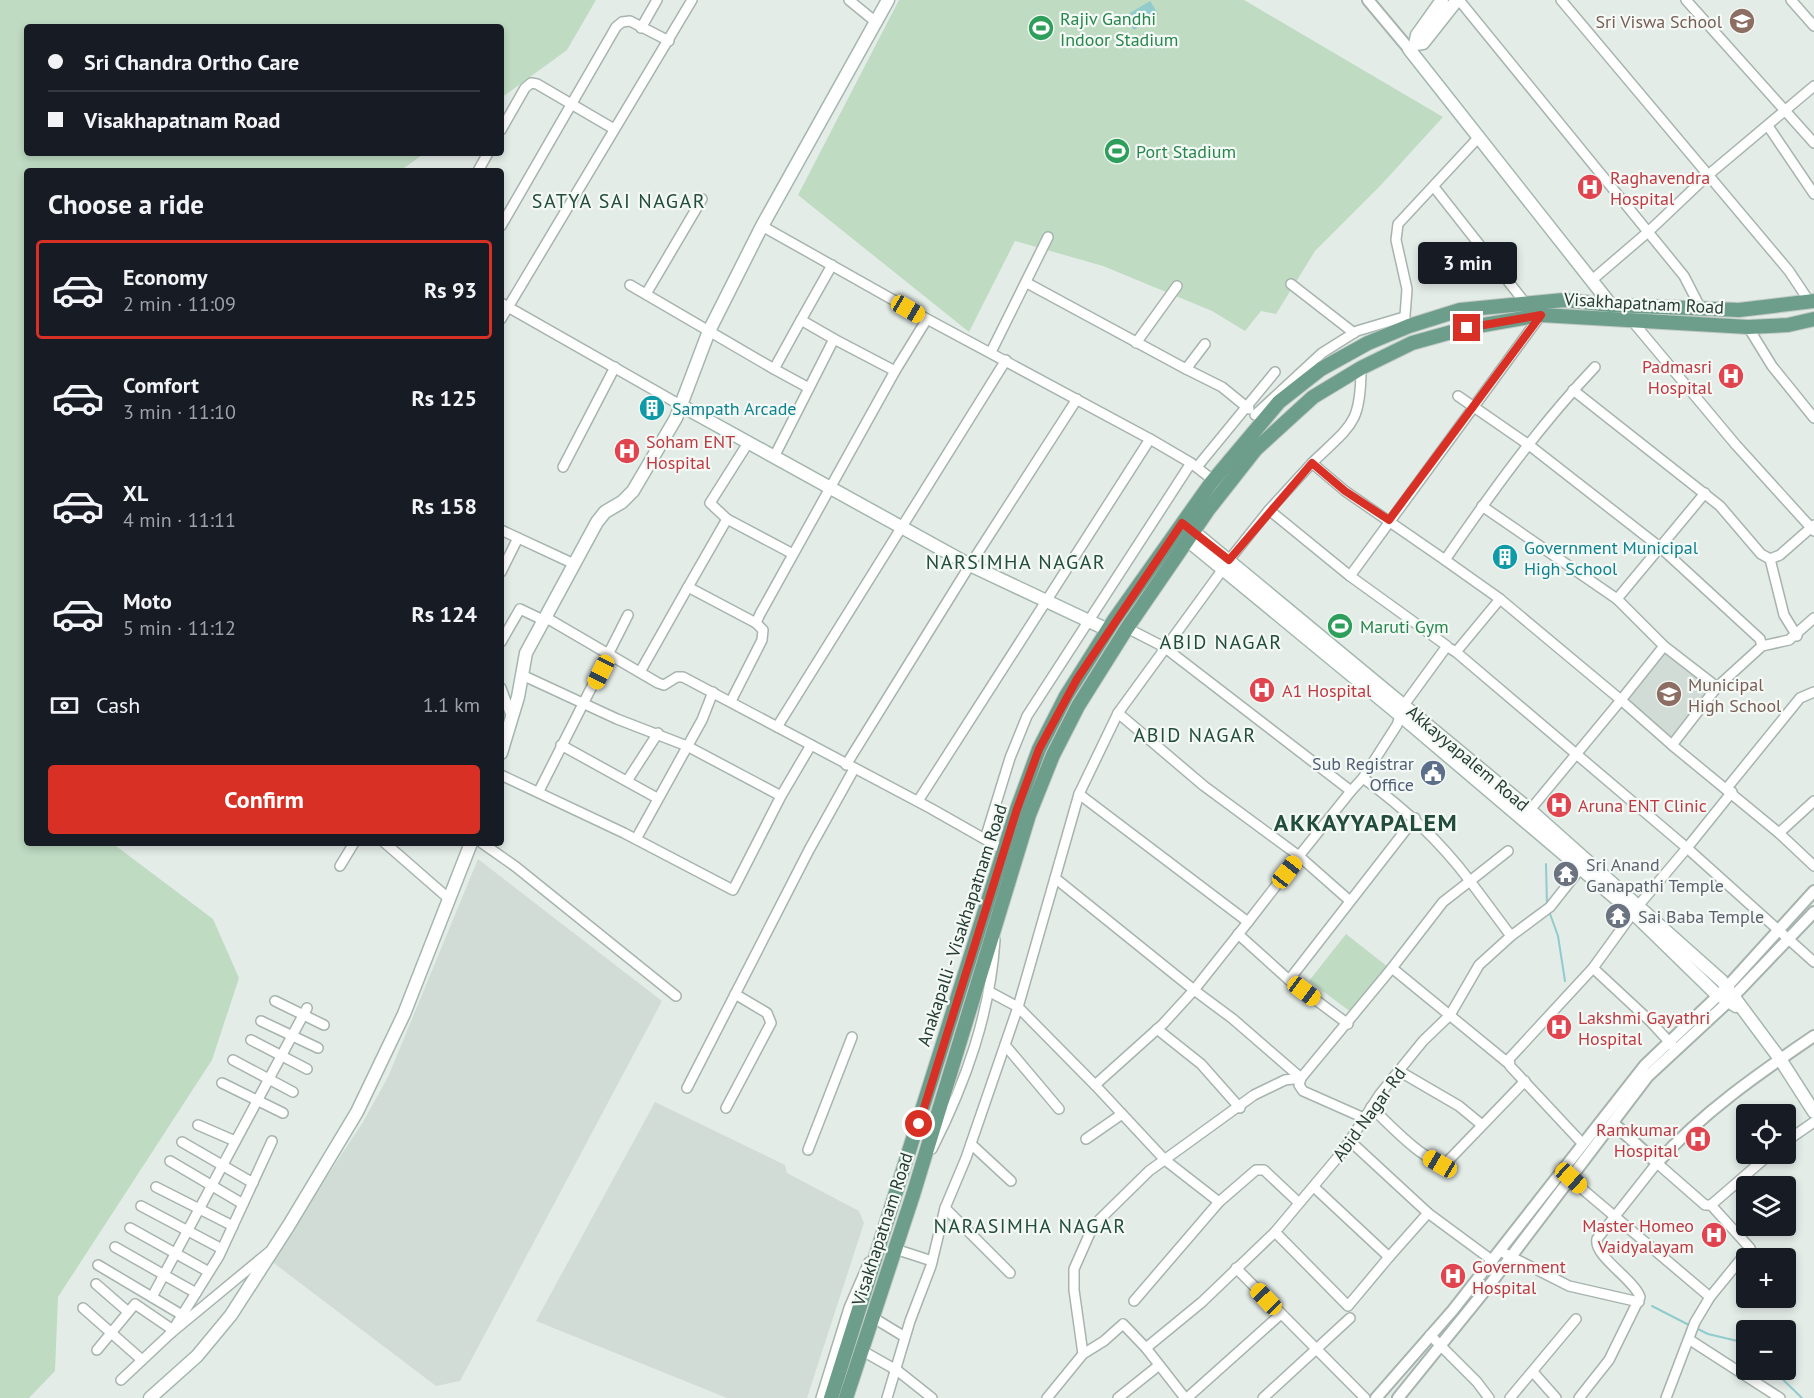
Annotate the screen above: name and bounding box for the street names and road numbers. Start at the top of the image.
street label: Visakhapatnam Road [1562,287,1725,319]
street label: Akkayyapalem Road [1402,700,1534,816]
street label: Anakapalli - Visakhapatnam Road [912,801,1012,1049]
street label: Abid Nagar Rd [1327,1063,1411,1165]
street label: Visakhapatnam Road [846,1149,918,1310]

